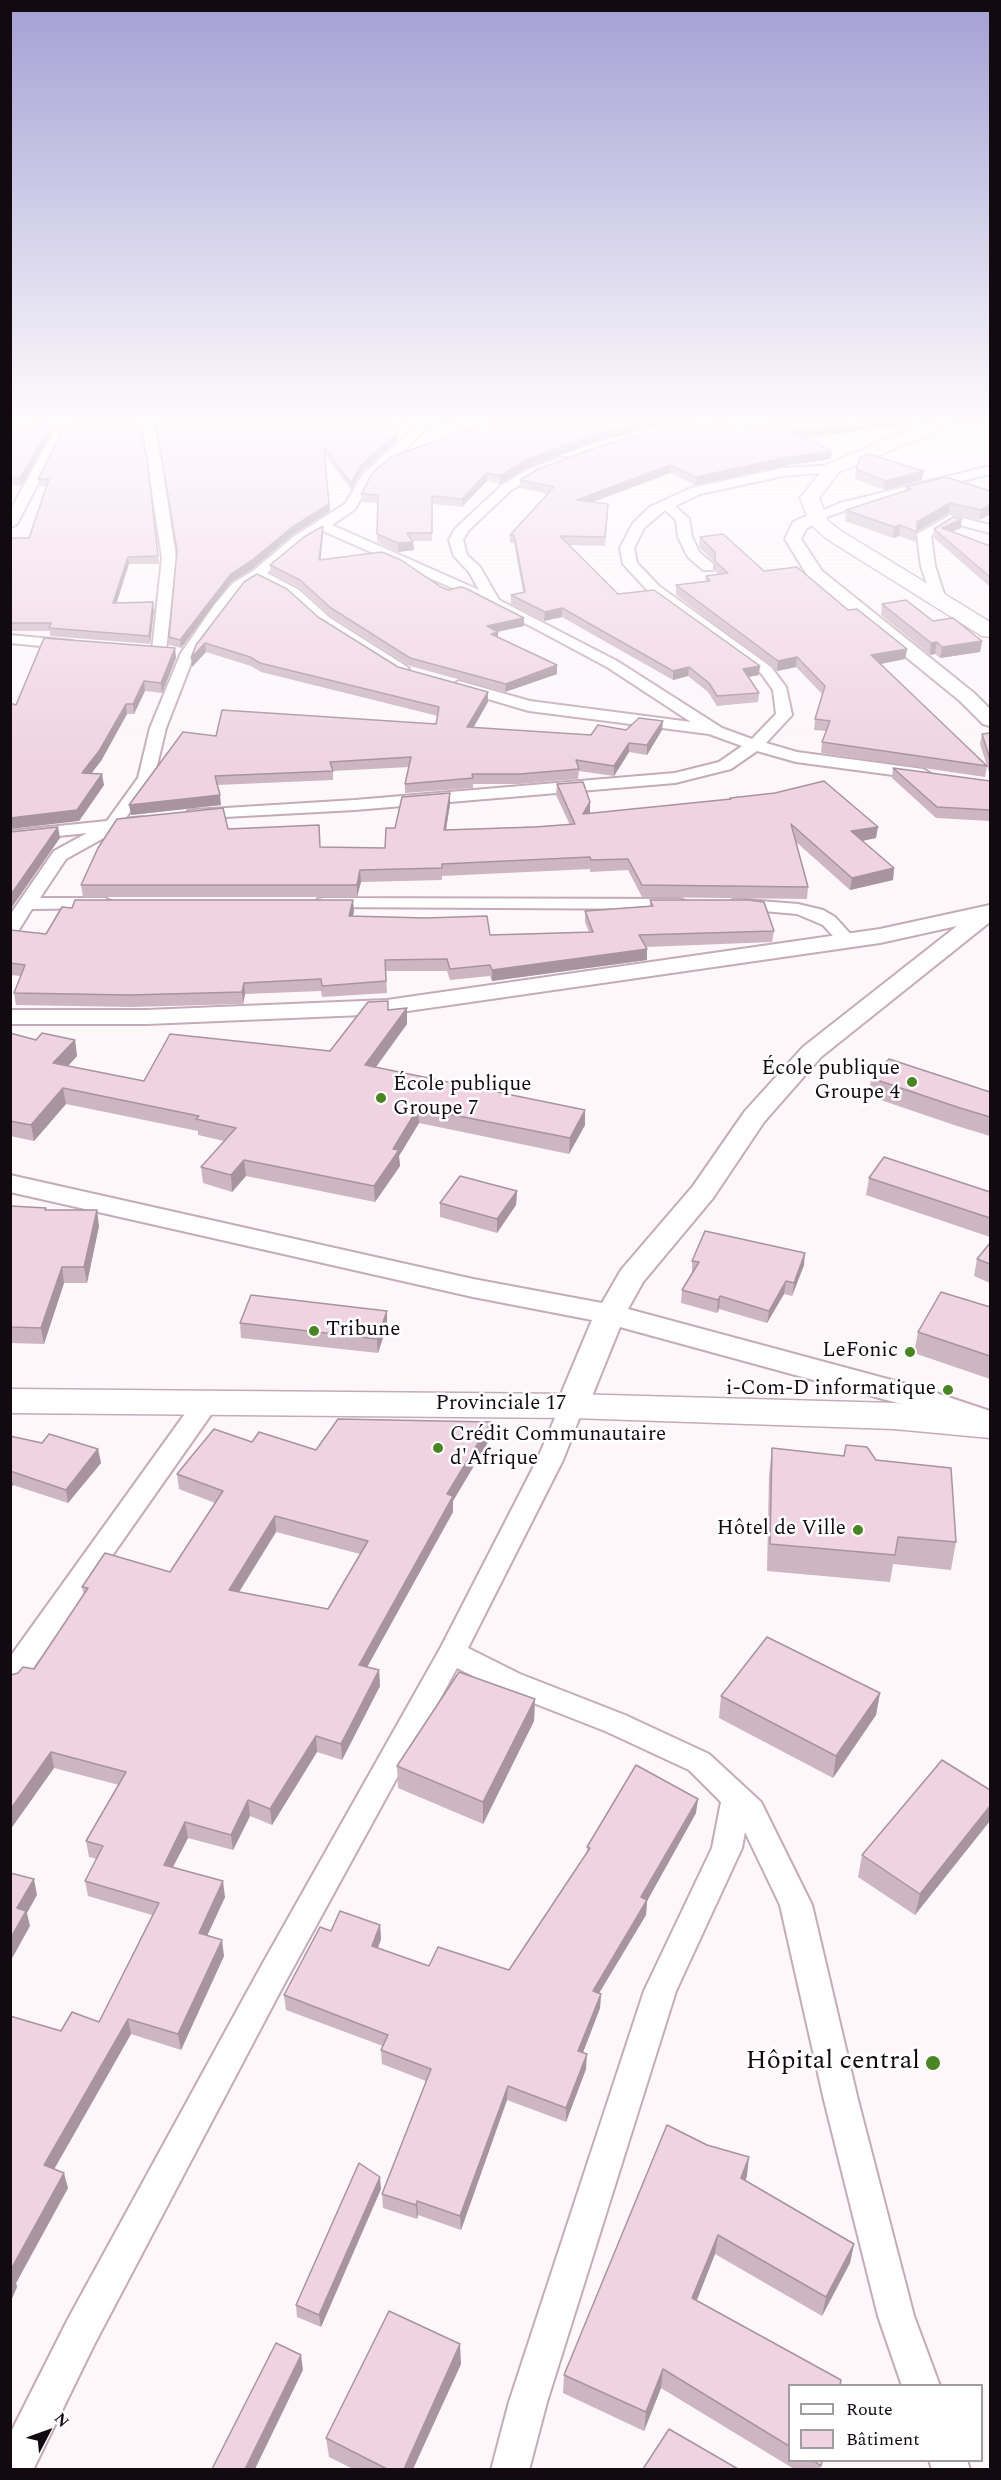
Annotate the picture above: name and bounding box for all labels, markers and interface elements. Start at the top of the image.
place label: École publique Groupe 4 [761,1057,900,1107]
place label: École publique Groupe 7 [393,1073,532,1123]
marker: École publique Groupe 4 [905,1075,919,1089]
marker: École publique Groupe 7 [374,1091,388,1105]
place label: Tribune [326,1318,400,1344]
marker: Tribune [307,1324,321,1338]
place label: LeFonic [822,1339,898,1365]
marker: LeFonic [903,1345,917,1359]
place label: i-Com-D informatique [726,1377,936,1403]
marker: i-Com-D informatique [941,1383,955,1397]
street label: Provinciale 17 [435,1392,567,1418]
place label: Crédit Communautaire d'Afrique [450,1423,666,1473]
marker: Crédit Communautaire d'Afrique [431,1441,445,1455]
place label: Hôtel de Ville [717,1517,846,1543]
marker: Hôtel de Ville [851,1523,865,1537]
place label: Hôpital central [746,2047,920,2079]
marker: Hôpital central [924,2054,942,2072]
legend [788,2384,983,2462]
text: Route [846,2396,893,2423]
north arrow [18,2402,78,2462]
text: N [48,2407,75,2433]
text: Bâtiment [846,2426,920,2453]

